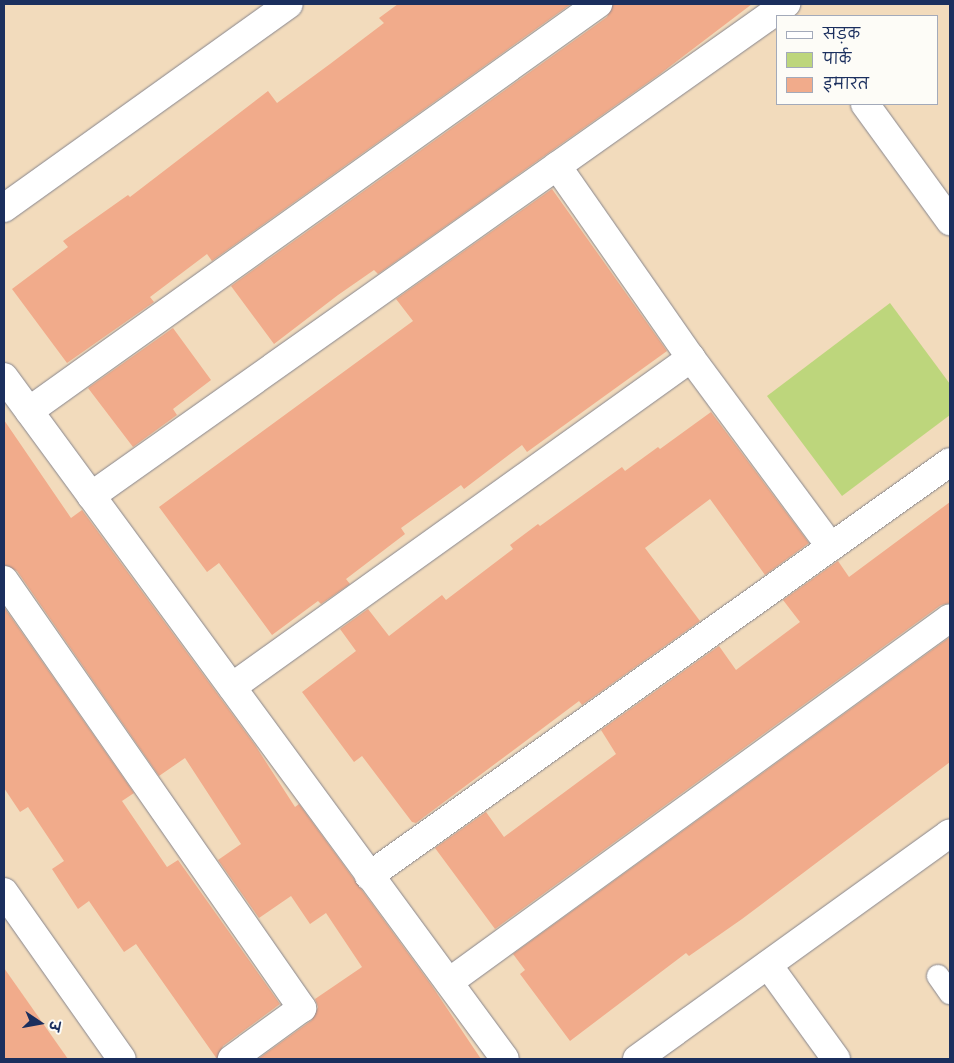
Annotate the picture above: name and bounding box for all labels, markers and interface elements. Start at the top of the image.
legend [776,15,939,105]
text: सड़क [823,23,860,43]
text: पार्क [823,48,851,68]
text: इमारत [823,73,869,93]
north arrow [15,998,65,1048]
text: उ [45,1020,65,1033]

